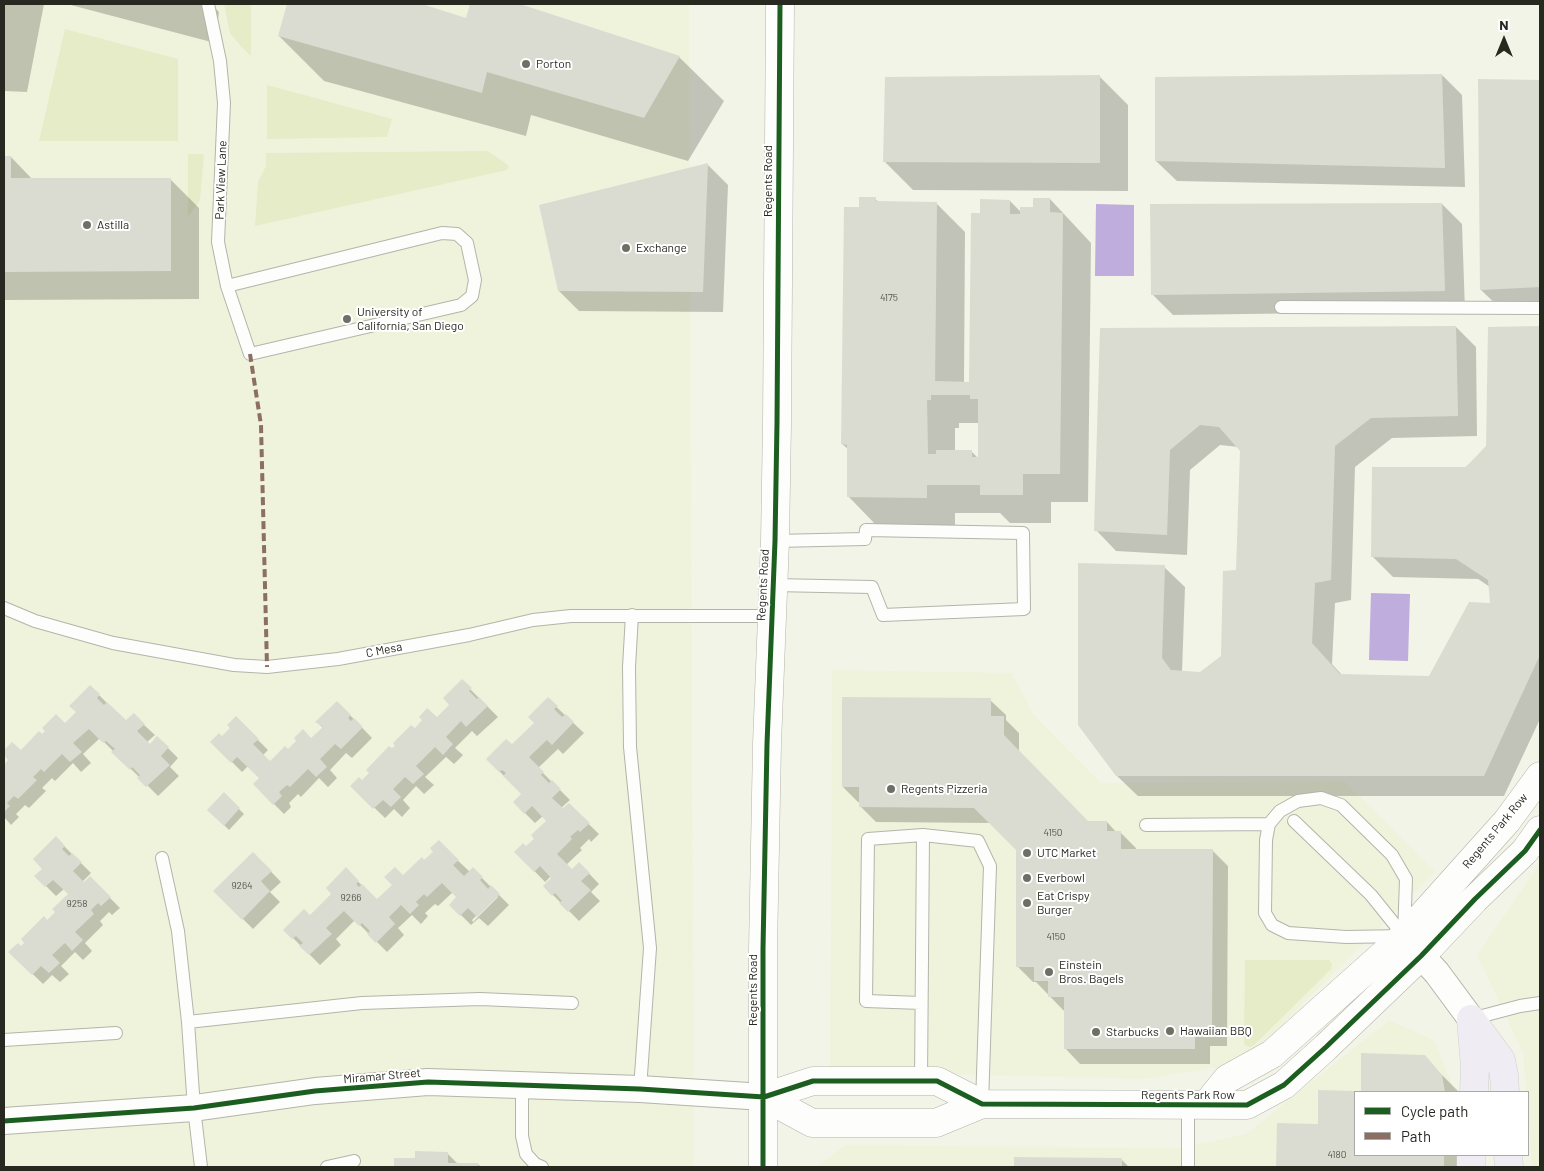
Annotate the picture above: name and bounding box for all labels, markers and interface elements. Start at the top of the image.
north arrow [1479,15,1529,65]
text: N [1499,16,1509,33]
place label: Porton [536,57,571,71]
marker: Porton [520,58,532,70]
street label: Park View Lane [212,140,230,220]
street label: Regents Road [761,145,775,217]
place label: Astilla [97,218,129,232]
marker: Astilla [81,219,93,231]
place label: Exchange [636,241,687,255]
marker: Exchange [620,242,632,254]
house number: 4175 [880,292,898,304]
place label: University of California, San Diego [357,305,464,333]
marker: University of California, San Diego [341,313,353,325]
street label: Regents Road [754,549,772,621]
street label: C Mesa [365,639,403,661]
place label: Regents Pizzeria [901,782,987,796]
marker: Regents Pizzeria [885,783,897,795]
street label: Regents Park Row [1459,790,1531,872]
house number: 4150 [1044,827,1062,839]
place label: UTC Market [1037,846,1096,860]
marker: UTC Market [1021,847,1033,859]
place label: Everbowl [1037,871,1085,885]
marker: Everbowl [1021,872,1033,884]
house number: 9264 [231,880,253,892]
place label: Eat Crispy Burger [1037,889,1090,917]
house number: 9266 [341,892,361,904]
marker: Eat Crispy Burger [1021,897,1033,909]
house number: 9258 [67,898,87,910]
house number: 4150 [1047,931,1065,943]
street label: Regents Road [746,954,760,1026]
place label: Einstein Bros. Bagels [1059,958,1124,986]
marker: Einstein Bros. Bagels [1043,966,1055,978]
place label: Hawaiian BBQ [1180,1024,1252,1038]
place label: Starbucks [1106,1025,1159,1039]
marker: Hawaiian BBQ [1164,1025,1176,1037]
marker: Starbucks [1090,1026,1102,1038]
street label: Miramar Street [343,1065,421,1087]
street label: Regents Park Row [1141,1088,1235,1102]
legend [1354,1091,1529,1156]
text: Cycle path [1401,1102,1468,1120]
text: Path [1401,1127,1431,1145]
house number: 4180 [1328,1149,1346,1161]

